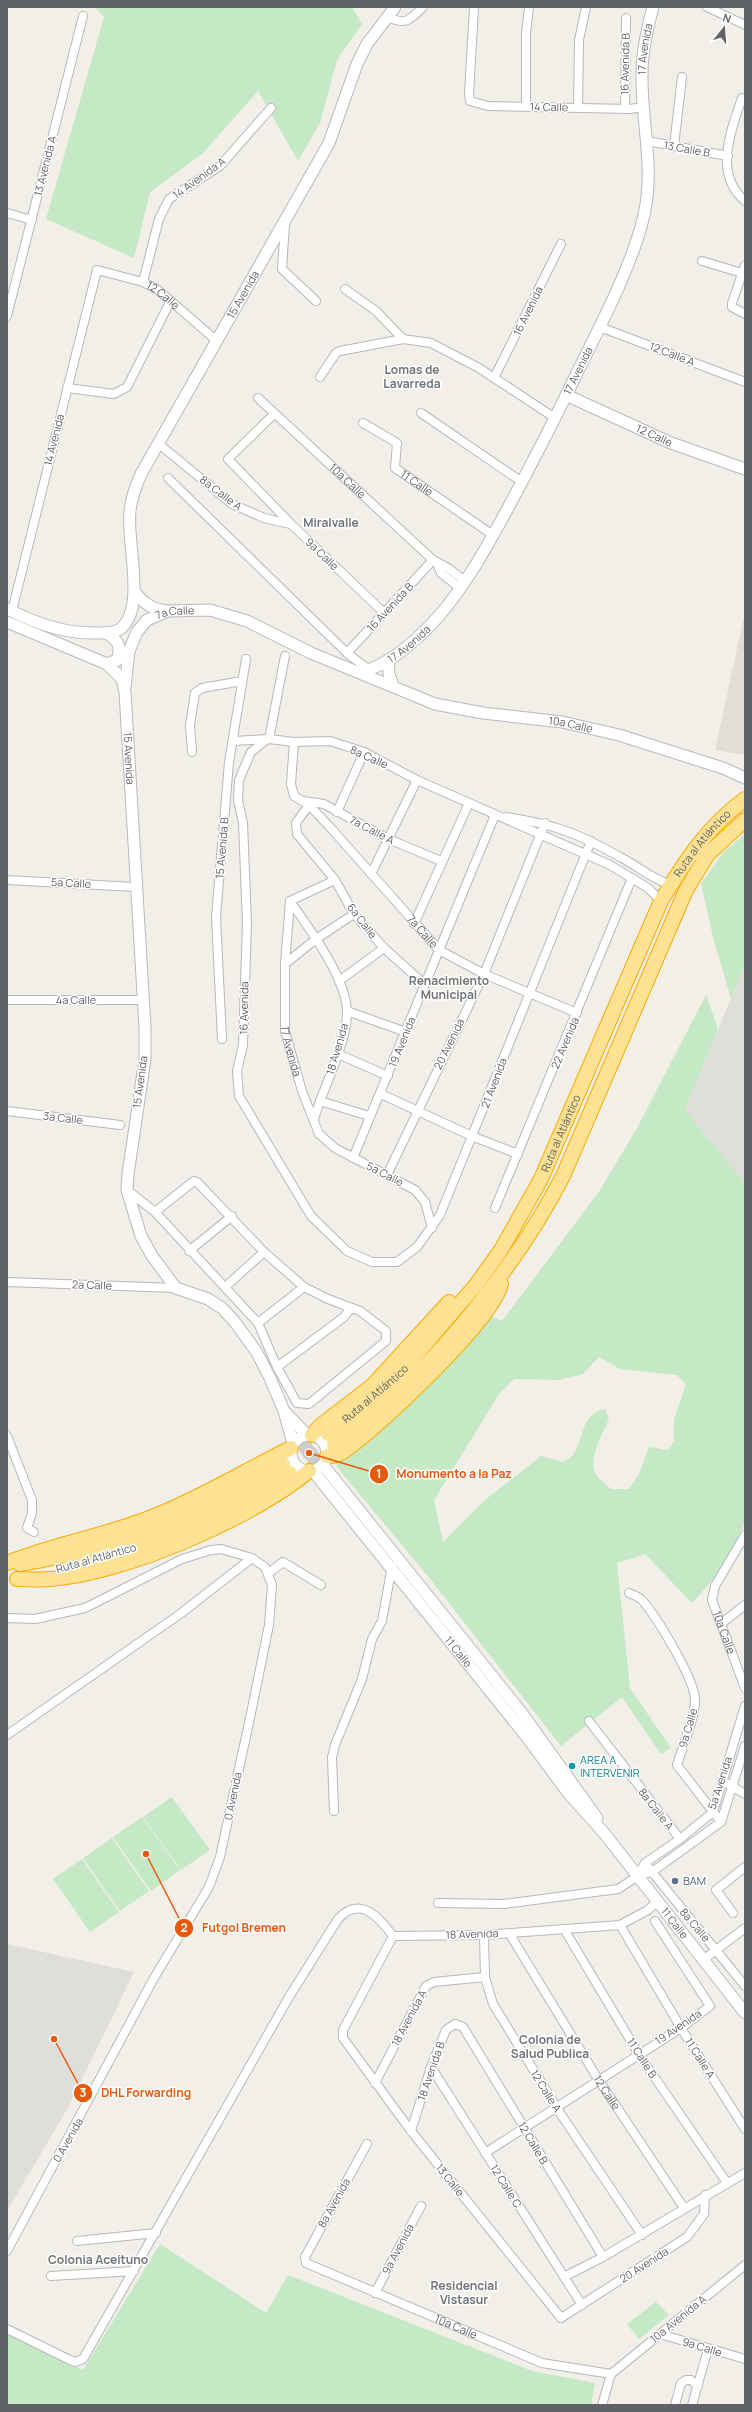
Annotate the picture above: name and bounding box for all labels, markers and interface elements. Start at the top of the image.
north arrow [704,8,744,48]
text: N [721,10,733,26]
street label: 17 Avenida [634,22,656,75]
street label: 16 Avenida B [616,33,633,95]
street label: 14 Calle [530,99,569,114]
street label: 13 Avenida A [30,134,59,198]
street label: 13 Calle B [663,137,712,160]
street label: 14 Avenida A [169,153,228,202]
street label: 15 Avenida [223,268,262,321]
street label: 12 Calle [144,277,183,313]
street label: 16 Avenida [509,284,546,338]
street label: 12 Calle A [647,338,697,369]
street label: 17 Avenida [560,344,596,397]
district label: Lomas de Lavarreda [383,361,441,392]
street label: 14 Avenida [40,412,67,467]
street label: 12 Calle [634,420,676,450]
street label: 10a Calle [326,460,370,502]
street label: 11 Calle [398,466,437,499]
street label: 8a Calle A [197,472,246,513]
district label: Miralvalle [303,514,359,531]
street label: 9a Calle [303,534,343,574]
street label: 16 Avenida B [363,579,416,635]
street label: 7a Calle [153,602,195,623]
street label: 17 Avenida [384,621,433,666]
street label: 10a Calle [548,713,595,736]
street label: 15 Avenida [120,731,139,785]
street label: 8a Calle [348,742,391,772]
street label: Ruta al Atlántico [670,806,734,880]
street label: 7a Calle A [347,812,397,847]
street label: 15 Avenida B [211,816,232,879]
street label: 5a Calle [51,874,92,891]
street label: 6a Calle [344,900,381,942]
street label: 7a Calle [404,911,442,951]
district label: Renacimiento Municipal [409,972,489,1003]
street label: 16 Avenida [236,981,251,1035]
street label: 4a Calle [56,992,97,1007]
street label: 19 Avenida [385,1014,418,1069]
street label: 22 Avenida [547,1015,582,1071]
street label: 20 Avenida [430,1016,467,1072]
street label: 18 Avenida [322,1021,351,1076]
street label: 17 Avenida [278,1026,305,1078]
street label: 15 Avenida [128,1055,151,1109]
street label: 21 Avenida [477,1056,510,1110]
street label: Ruta al Atlántico [537,1092,584,1174]
street label: 3a Calle [42,1108,84,1127]
street label: 5a Calle [364,1158,407,1190]
street label: 2a Calle [72,1276,113,1293]
street label: Ruta al Atlántico [338,1361,412,1426]
callout: Monumento a la Paz [369,1462,520,1486]
text: 1 [376,1465,382,1482]
text: Monumento a la Paz [396,1465,512,1482]
street label: Ruta al Atlántico [54,1539,138,1576]
street label: 10a Calle [710,1608,740,1656]
street label: 11 Calle [441,1633,476,1671]
street label: 9a Calle [675,1706,700,1749]
place label: AREA A INTERVENIR [580,1752,640,1780]
street label: 5a Avenida [704,1755,735,1811]
marker: AREA A INTERVENIR [567,1761,577,1771]
street label: 0 Avenida [220,1770,245,1821]
street label: 8a Calle A [635,1785,678,1833]
place label: BAM [683,1873,706,1888]
marker: BAM [670,1876,680,1886]
street label: 11 Calle [658,1904,692,1942]
street label: 8a Calle [677,1904,714,1945]
callout: Futgol Bremen [174,1916,294,1940]
text: 2 [180,1919,188,1936]
text: Futgol Bremen [202,1919,286,1936]
street label: 18 Avenida [445,1925,499,1942]
street label: 18 Avenida A [387,1987,430,2049]
street label: 19 Avenida [651,2005,704,2048]
district label: Colonia de Salud Publica [511,2031,589,2062]
street label: 11 Calle A [682,2034,719,2081]
street label: 11 Calle B [624,2035,661,2081]
street label: 18 Avenida B [413,2039,448,2102]
street label: 12 Calle A [527,2067,565,2115]
street label: 12 Calle [590,2072,624,2113]
callout: DHL Forwarding [73,2081,199,2105]
text: 3 [80,2084,87,2101]
text: DHL Forwarding [101,2084,191,2101]
street label: 0 Avenida [49,2115,86,2165]
street label: 12 Calle B [515,2119,552,2167]
street label: 13 Calle [433,2160,469,2200]
street label: 12 Calle C [487,2161,526,2210]
street label: 8a Avenida [314,2175,353,2230]
street label: 9a Avenida [378,2221,417,2277]
street label: 20 Avenida [617,2243,671,2286]
district label: Colonia Aceituno [48,2251,148,2268]
district label: Residencial Vistasur [430,2277,498,2308]
street label: 10a Avenida A [646,2291,709,2346]
street label: 10a Calle [433,2310,480,2342]
street label: 9a Calle [680,2333,724,2360]

